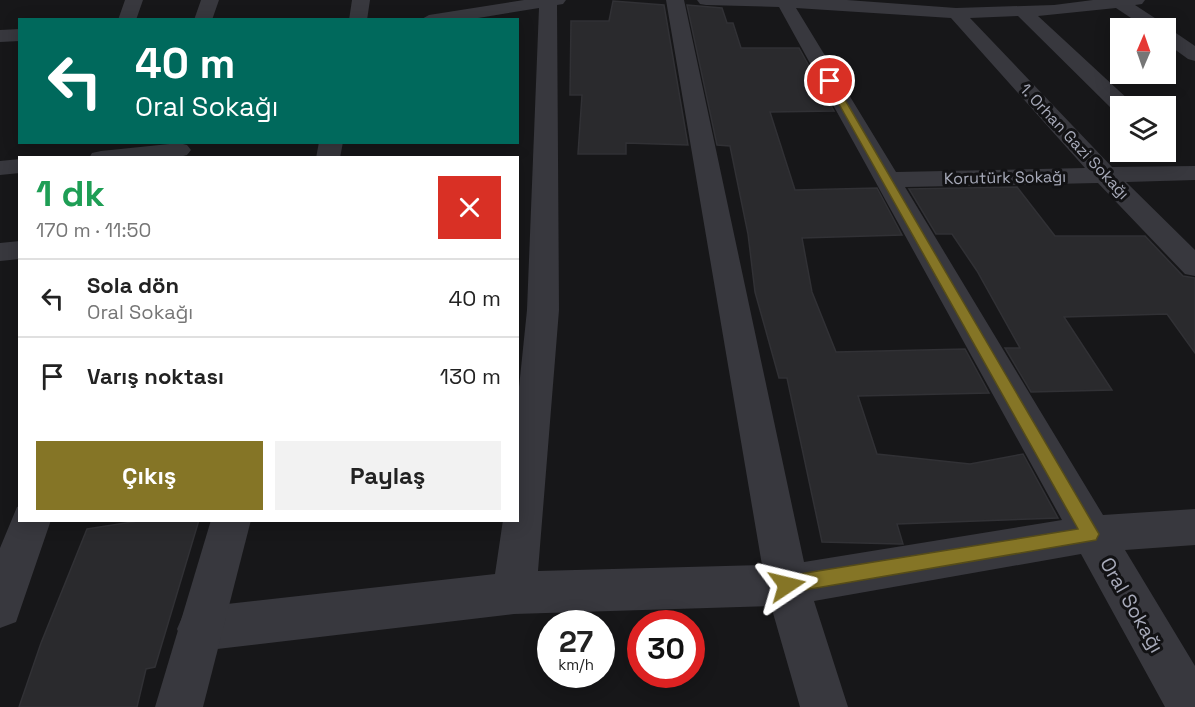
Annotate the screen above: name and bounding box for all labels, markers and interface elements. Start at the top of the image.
north arrow [1110,18,1176,84]
map controls [1110,18,1176,162]
text: 40 m [135,37,235,90]
icon: left [36,42,114,120]
pin [804,55,855,106]
icon: arrive [813,64,846,97]
street label: 1. Orhan Gazi Sokağı [1015,79,1134,204]
text: Oral Sokağı [135,89,278,124]
button: layers [1110,96,1176,162]
street label: Korutürk Sokağı [944,166,1066,189]
text: 1 dk [36,171,105,217]
button: close [438,176,501,239]
text: 170 m · 11:50 [36,217,151,243]
text: Sola dön [87,271,179,299]
icon: left [36,282,69,315]
text: 40 m [449,284,501,312]
text: Oral Sokağı [87,299,193,325]
icon: arrive [36,360,69,393]
text: Varış noktası [87,362,224,390]
text: 130 m [440,362,501,390]
button: Çıkış [36,441,263,510]
button: Paylaş [275,441,501,510]
street label: Oral Sokağı [1094,552,1170,658]
position arrow [755,553,819,617]
speed limit sign: 30 [627,610,705,688]
text: 27 [559,622,593,661]
text: km/h [558,655,594,674]

